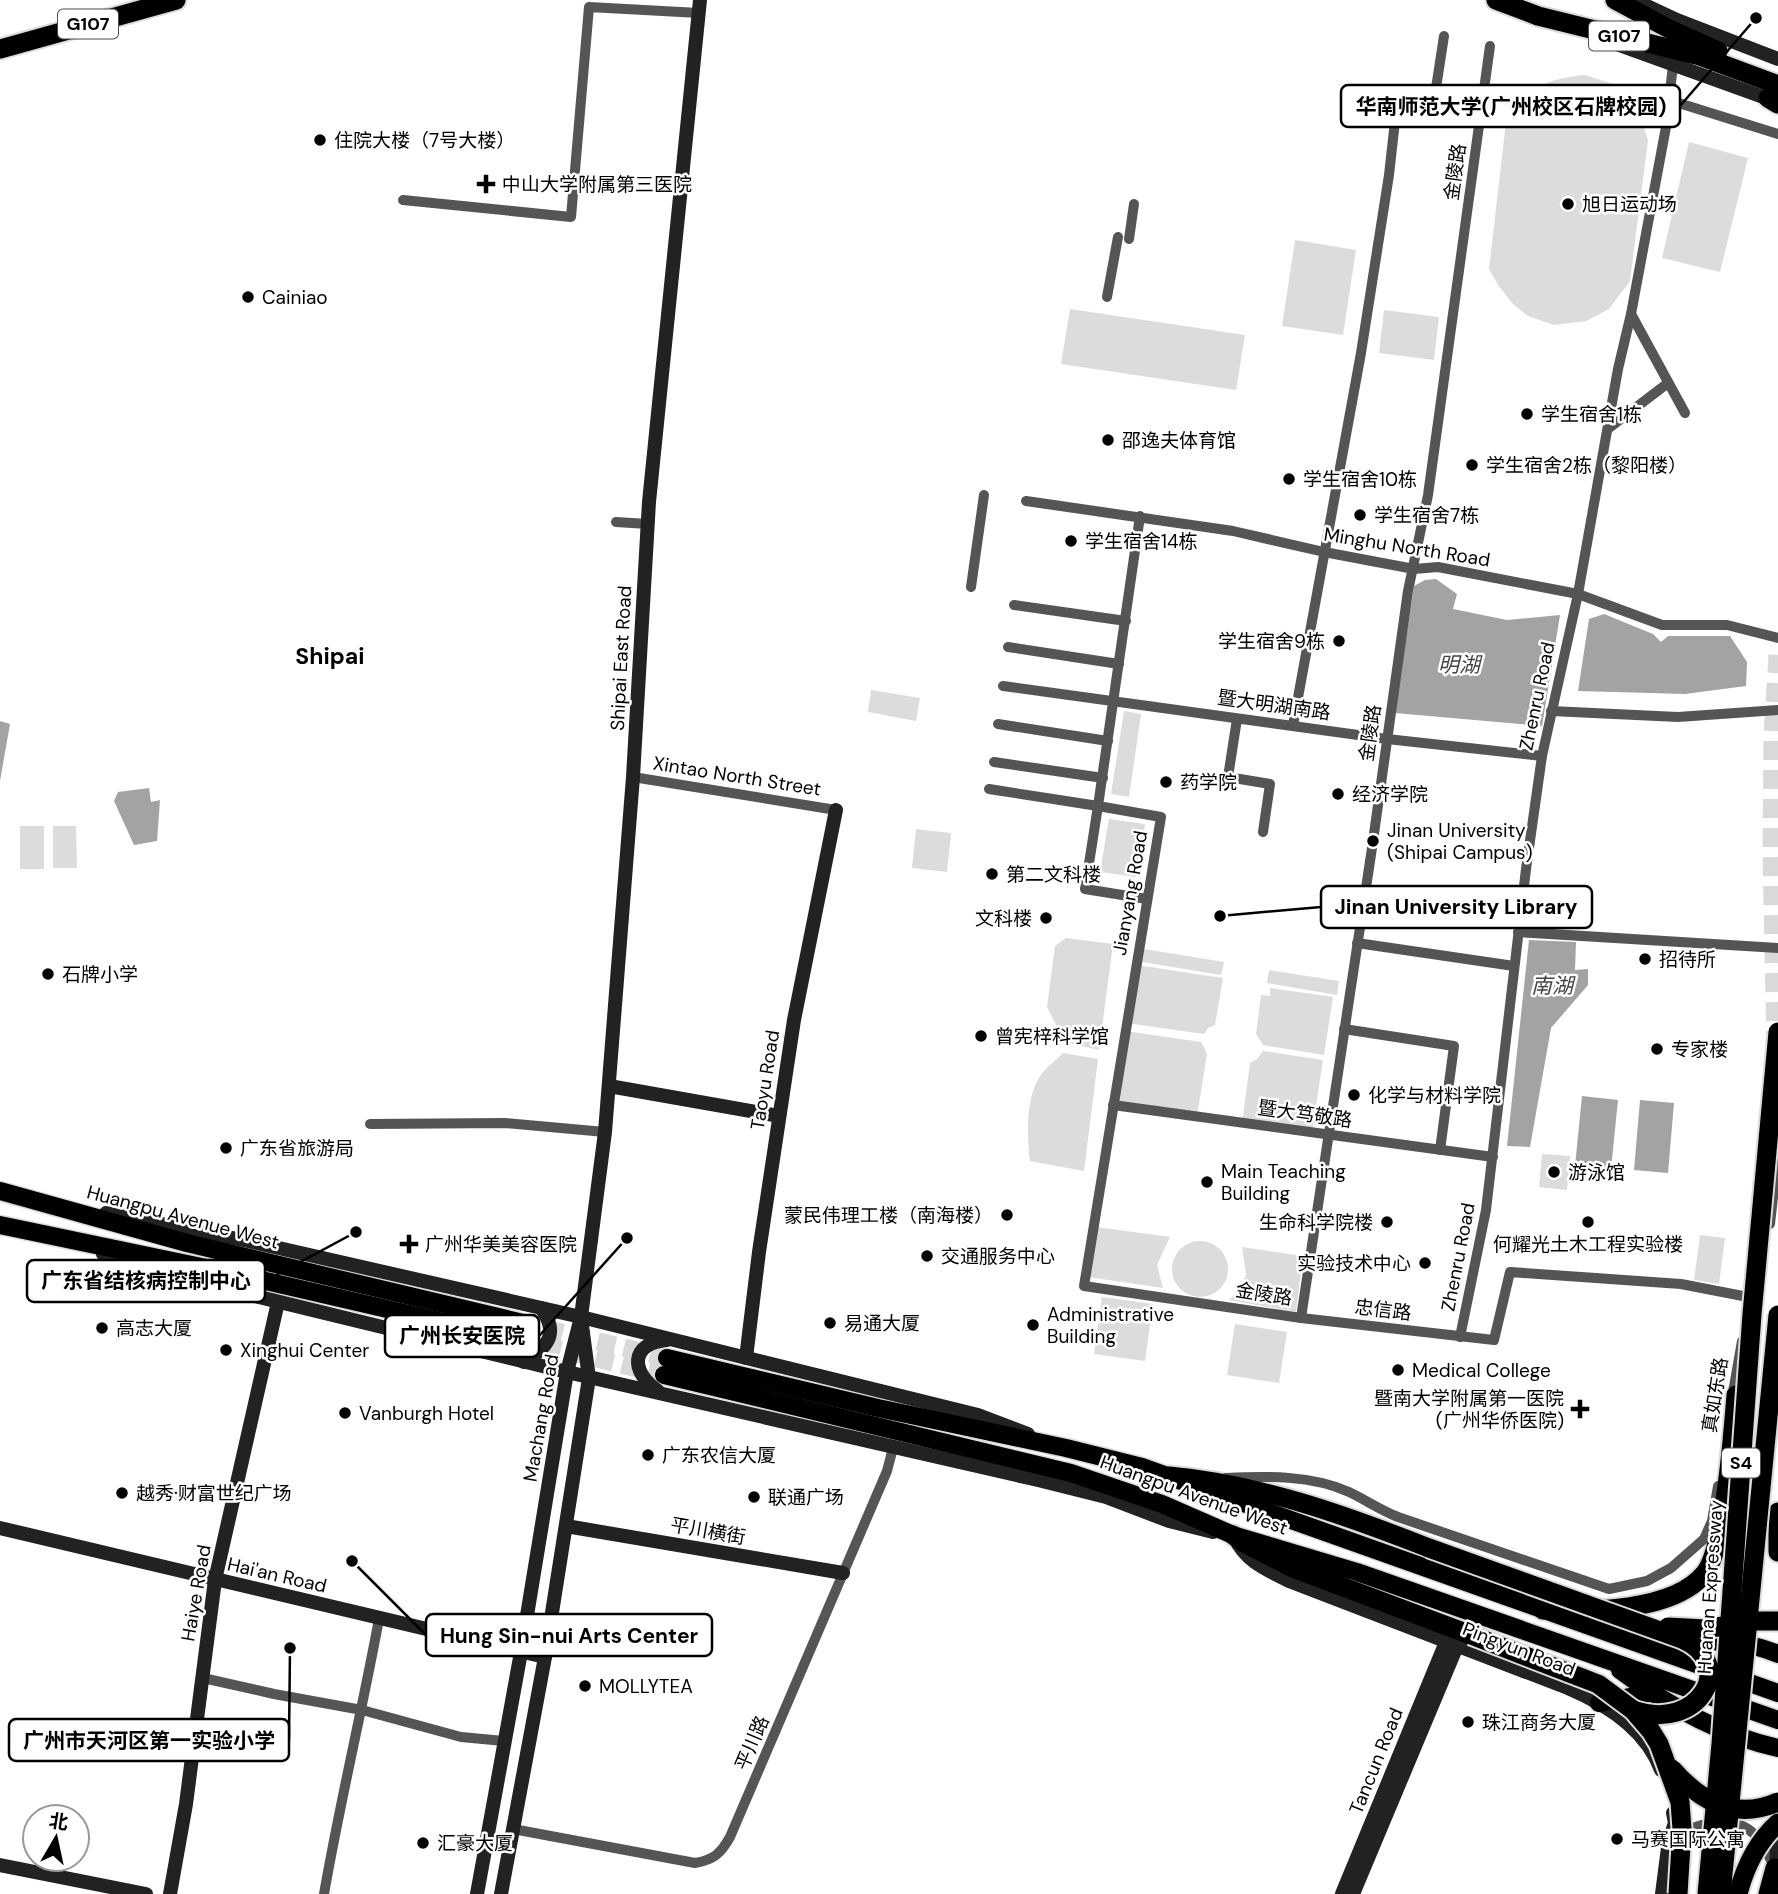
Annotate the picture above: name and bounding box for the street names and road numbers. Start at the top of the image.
road number: G107 [58,9,118,38]
road number: G107 [1589,22,1649,51]
street label: 金陵路 [1439,142,1471,202]
street label: Minghu North Road [1322,522,1492,572]
street label: Shipai East Road [605,585,637,731]
street label: Zhenru Road [1513,640,1561,752]
street label: 暨大明湖南路 [1216,685,1332,725]
street label: 金陵路 [1354,703,1386,763]
street label: Xintao North Street [651,750,823,802]
street label: Jianyang Road [1107,829,1153,957]
street label: Taoyu Road [745,1028,785,1132]
street label: 暨大笃敬路 [1256,1095,1354,1133]
street label: Huangpu Avenue West [84,1179,282,1255]
street label: Zhenru Road [1435,1201,1481,1313]
street label: 金陵路 [1234,1277,1294,1311]
street label: 忠信路 [1353,1294,1413,1326]
street label: Machang Road [517,1352,565,1484]
street label: 真如东路 [1697,1356,1733,1434]
road number: S4 [1722,1448,1760,1478]
street label: Huangpu Avenue West [1097,1449,1291,1541]
street label: Huanan Expressway [1691,1499,1729,1675]
street label: 平川横街 [668,1512,748,1550]
street label: Haiye Road [175,1543,217,1643]
street label: Hai'an Road [225,1551,329,1599]
street label: Pingyun Road [1459,1616,1579,1682]
street label: Tancun Road [1343,1704,1409,1818]
street label: 平川路 [729,1712,775,1774]

